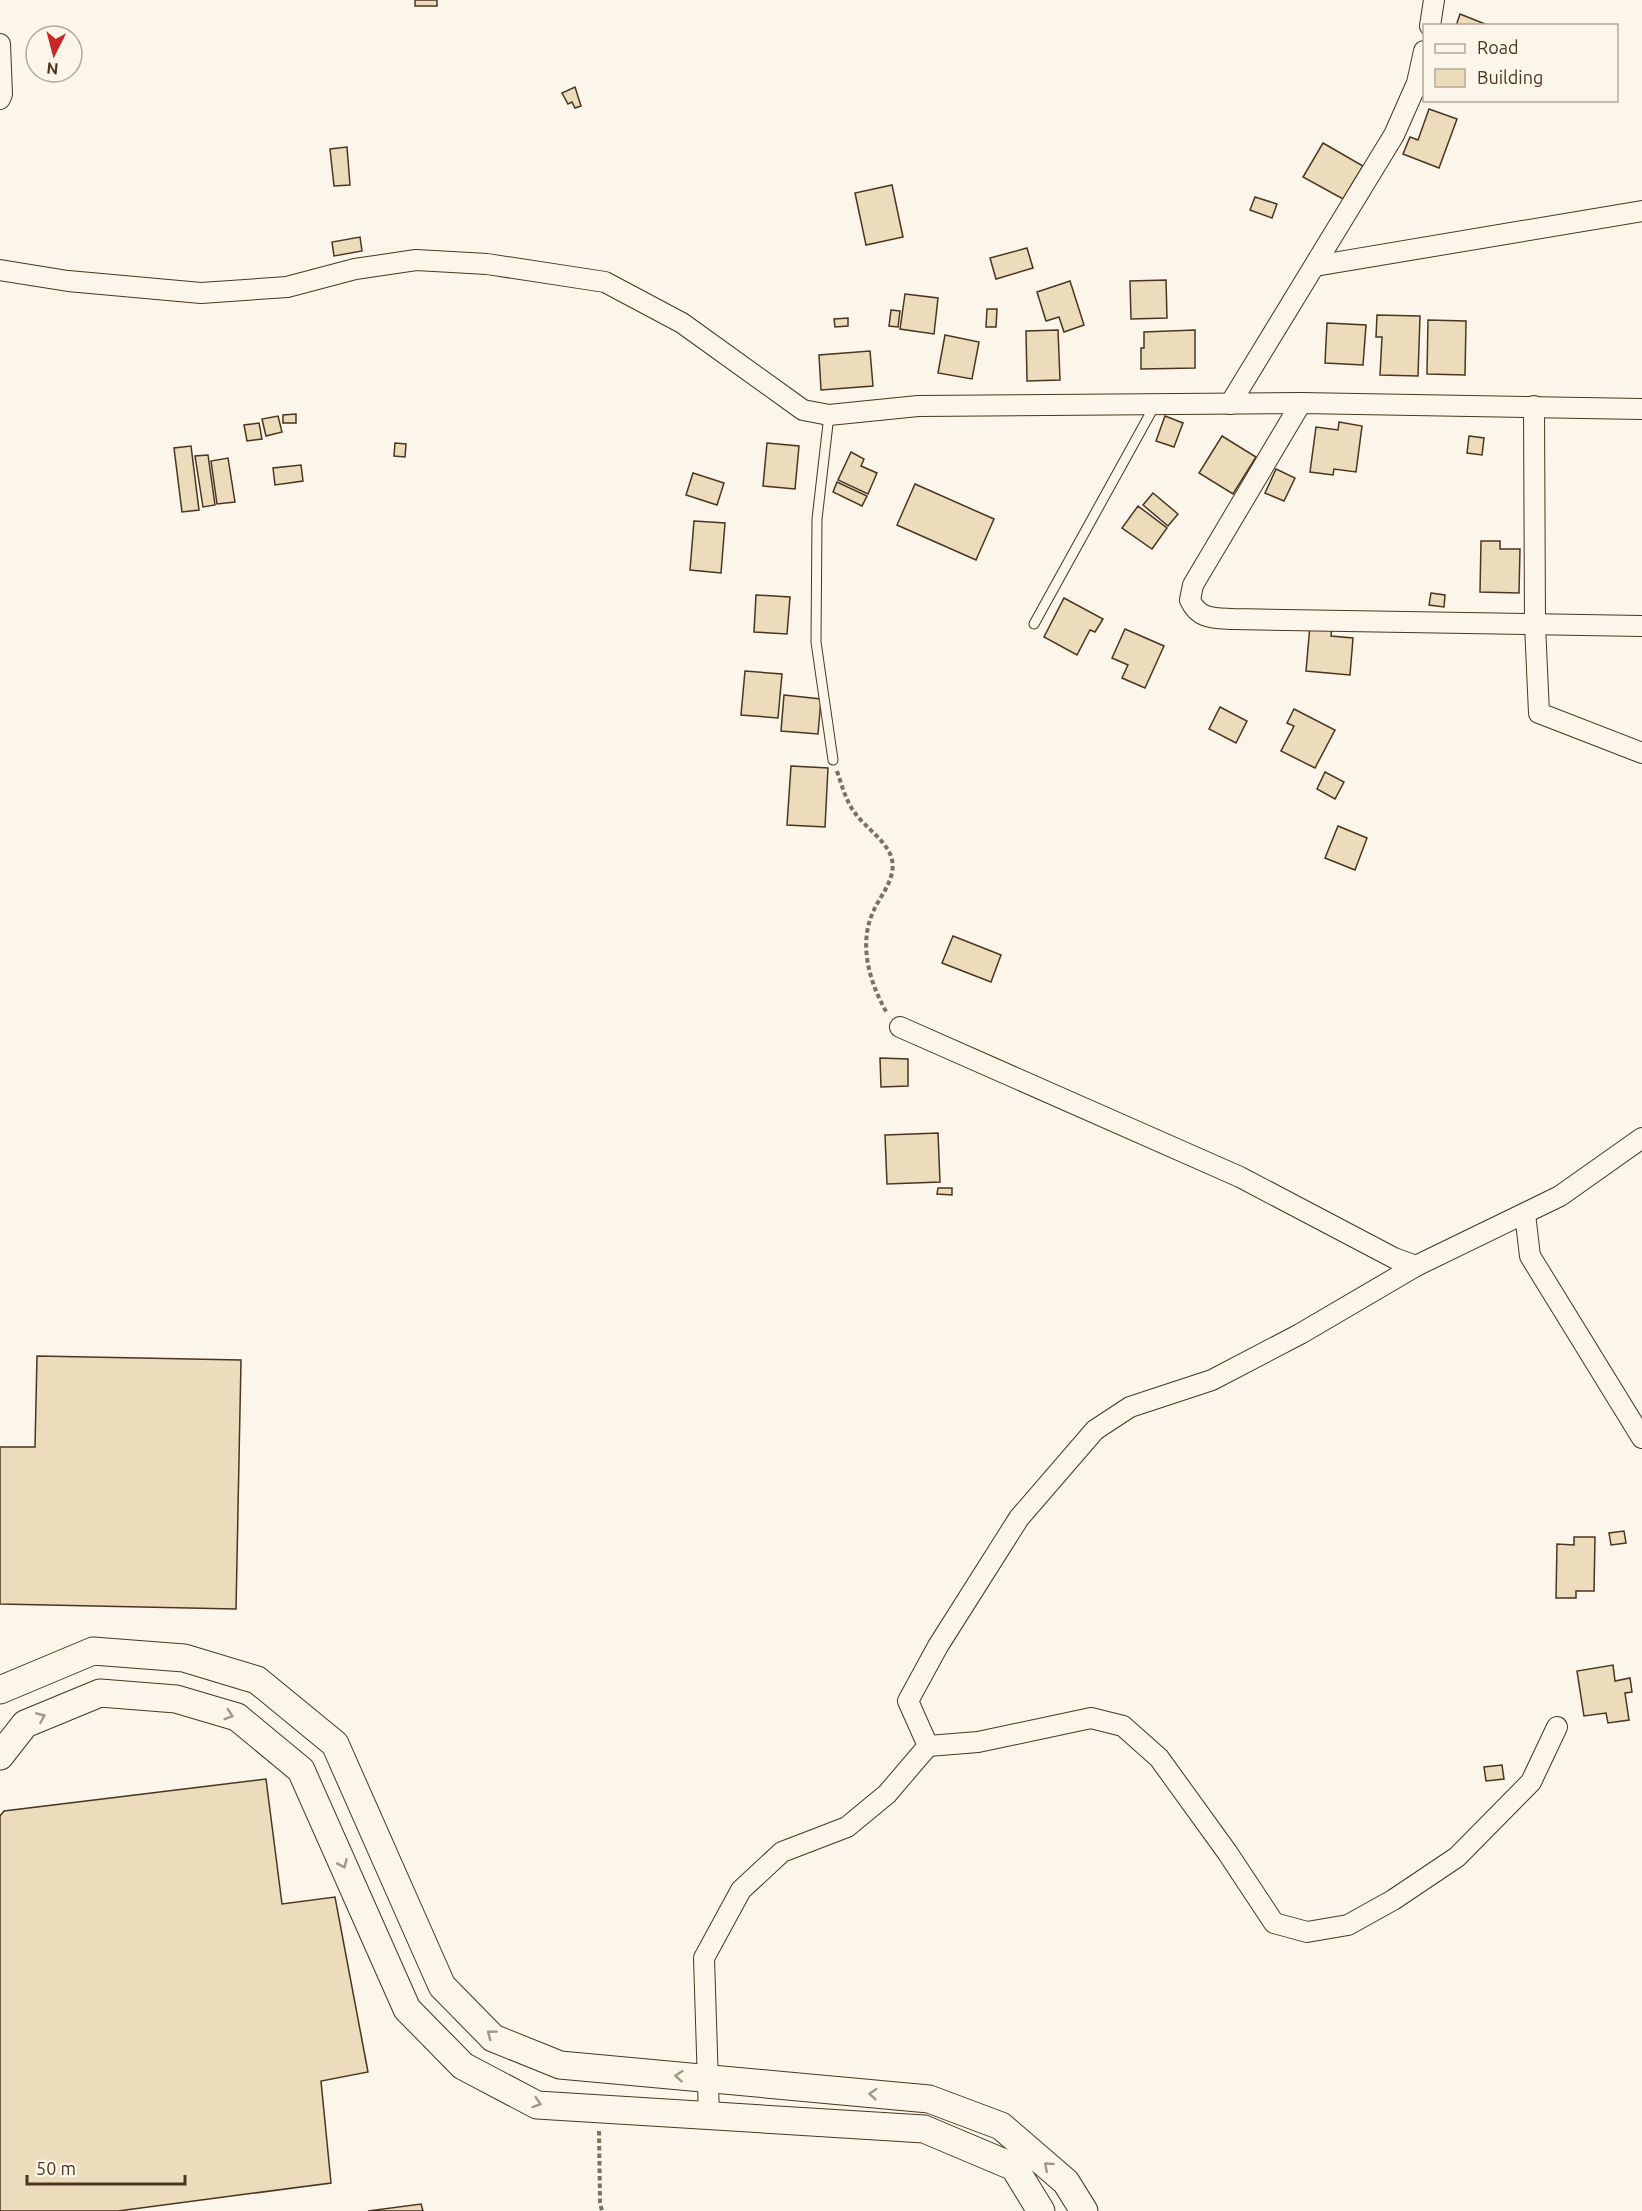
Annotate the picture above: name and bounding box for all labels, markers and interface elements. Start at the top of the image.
north arrow [24,24,84,84]
legend [1423,24,1618,102]
text: Road [1477,37,1519,57]
text: N [46,59,59,78]
text: Building [1477,67,1543,87]
one-way arrow [223,1707,234,1720]
one-way arrow [35,1712,46,1724]
one-way arrow [336,1858,348,1869]
one-way arrow [487,2031,498,2042]
one-way arrow [674,2070,683,2083]
one-way arrow [868,2088,877,2101]
one-way arrow [531,2096,542,2108]
scale bar [27,2148,184,2186]
text: 50 m [36,2158,76,2178]
one-way arrow [1044,2162,1055,2173]

